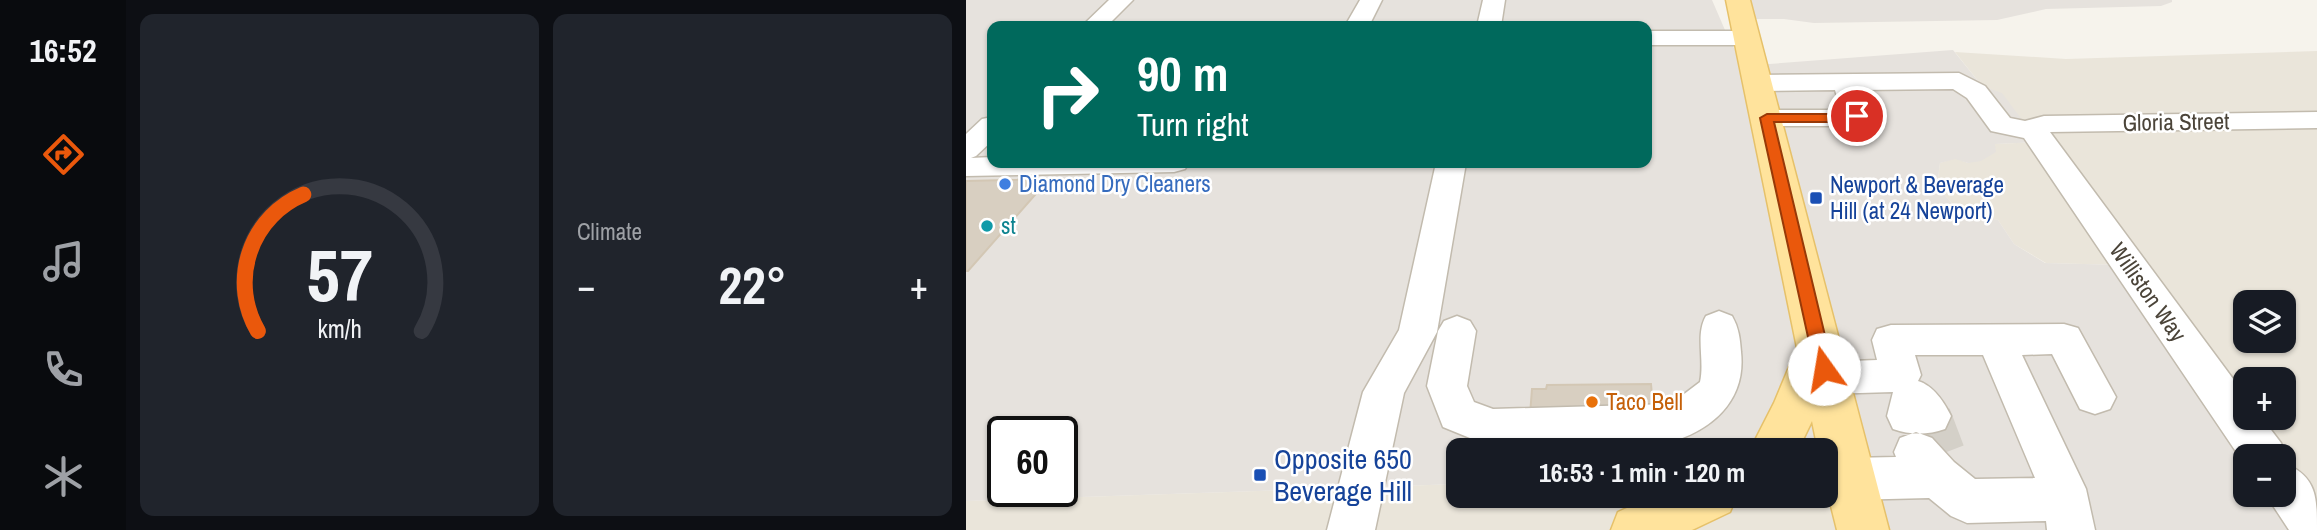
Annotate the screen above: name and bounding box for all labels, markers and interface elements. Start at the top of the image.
text: 16:52 [29,29,97,72]
text: 90 m [1137,40,1229,106]
icon: right [1022,49,1113,140]
pin [1827,86,1887,146]
icon: arrive [1838,97,1876,135]
text: Turn right [1137,103,1249,146]
street label: Gloria Street [2122,105,2230,138]
icon: directions [39,130,88,179]
place label: Diamond Dry Cleaners [1019,168,1211,199]
place label: Newport & Beverage Hill (at 24 Newport) [1830,169,2004,226]
marker: Diamond Dry Cleaners [997,176,1013,192]
marker: Newport & Beverage Hill (at 24 Newport) [1808,190,1824,206]
place label: st [1001,210,1016,241]
text: Climate [577,216,642,247]
marker: st [979,218,995,234]
text: 57 [306,226,373,324]
street label: Williston Way [2103,236,2194,348]
icon: music [39,237,88,286]
text: 22° [718,250,787,320]
text: − [577,260,595,311]
text: + [910,260,928,311]
map controls [2233,290,2296,507]
button: layers [2233,290,2296,353]
text: km/h [317,312,362,346]
position arrow [1787,332,1861,406]
icon: phone [39,345,88,394]
button: + [2233,367,2296,430]
place label: Taco Bell [1606,386,1683,417]
marker: Taco Bell [1584,394,1600,410]
speed limit sign: 60 [987,416,1078,507]
place label: Opposite 650 Beverage Hill [1274,440,1412,510]
button: − [2233,444,2296,507]
icon: climate [39,452,88,501]
text: 16:53 · 1 min · 120 m [1539,455,1745,490]
marker: Opposite 650 Beverage Hill [1252,467,1268,483]

